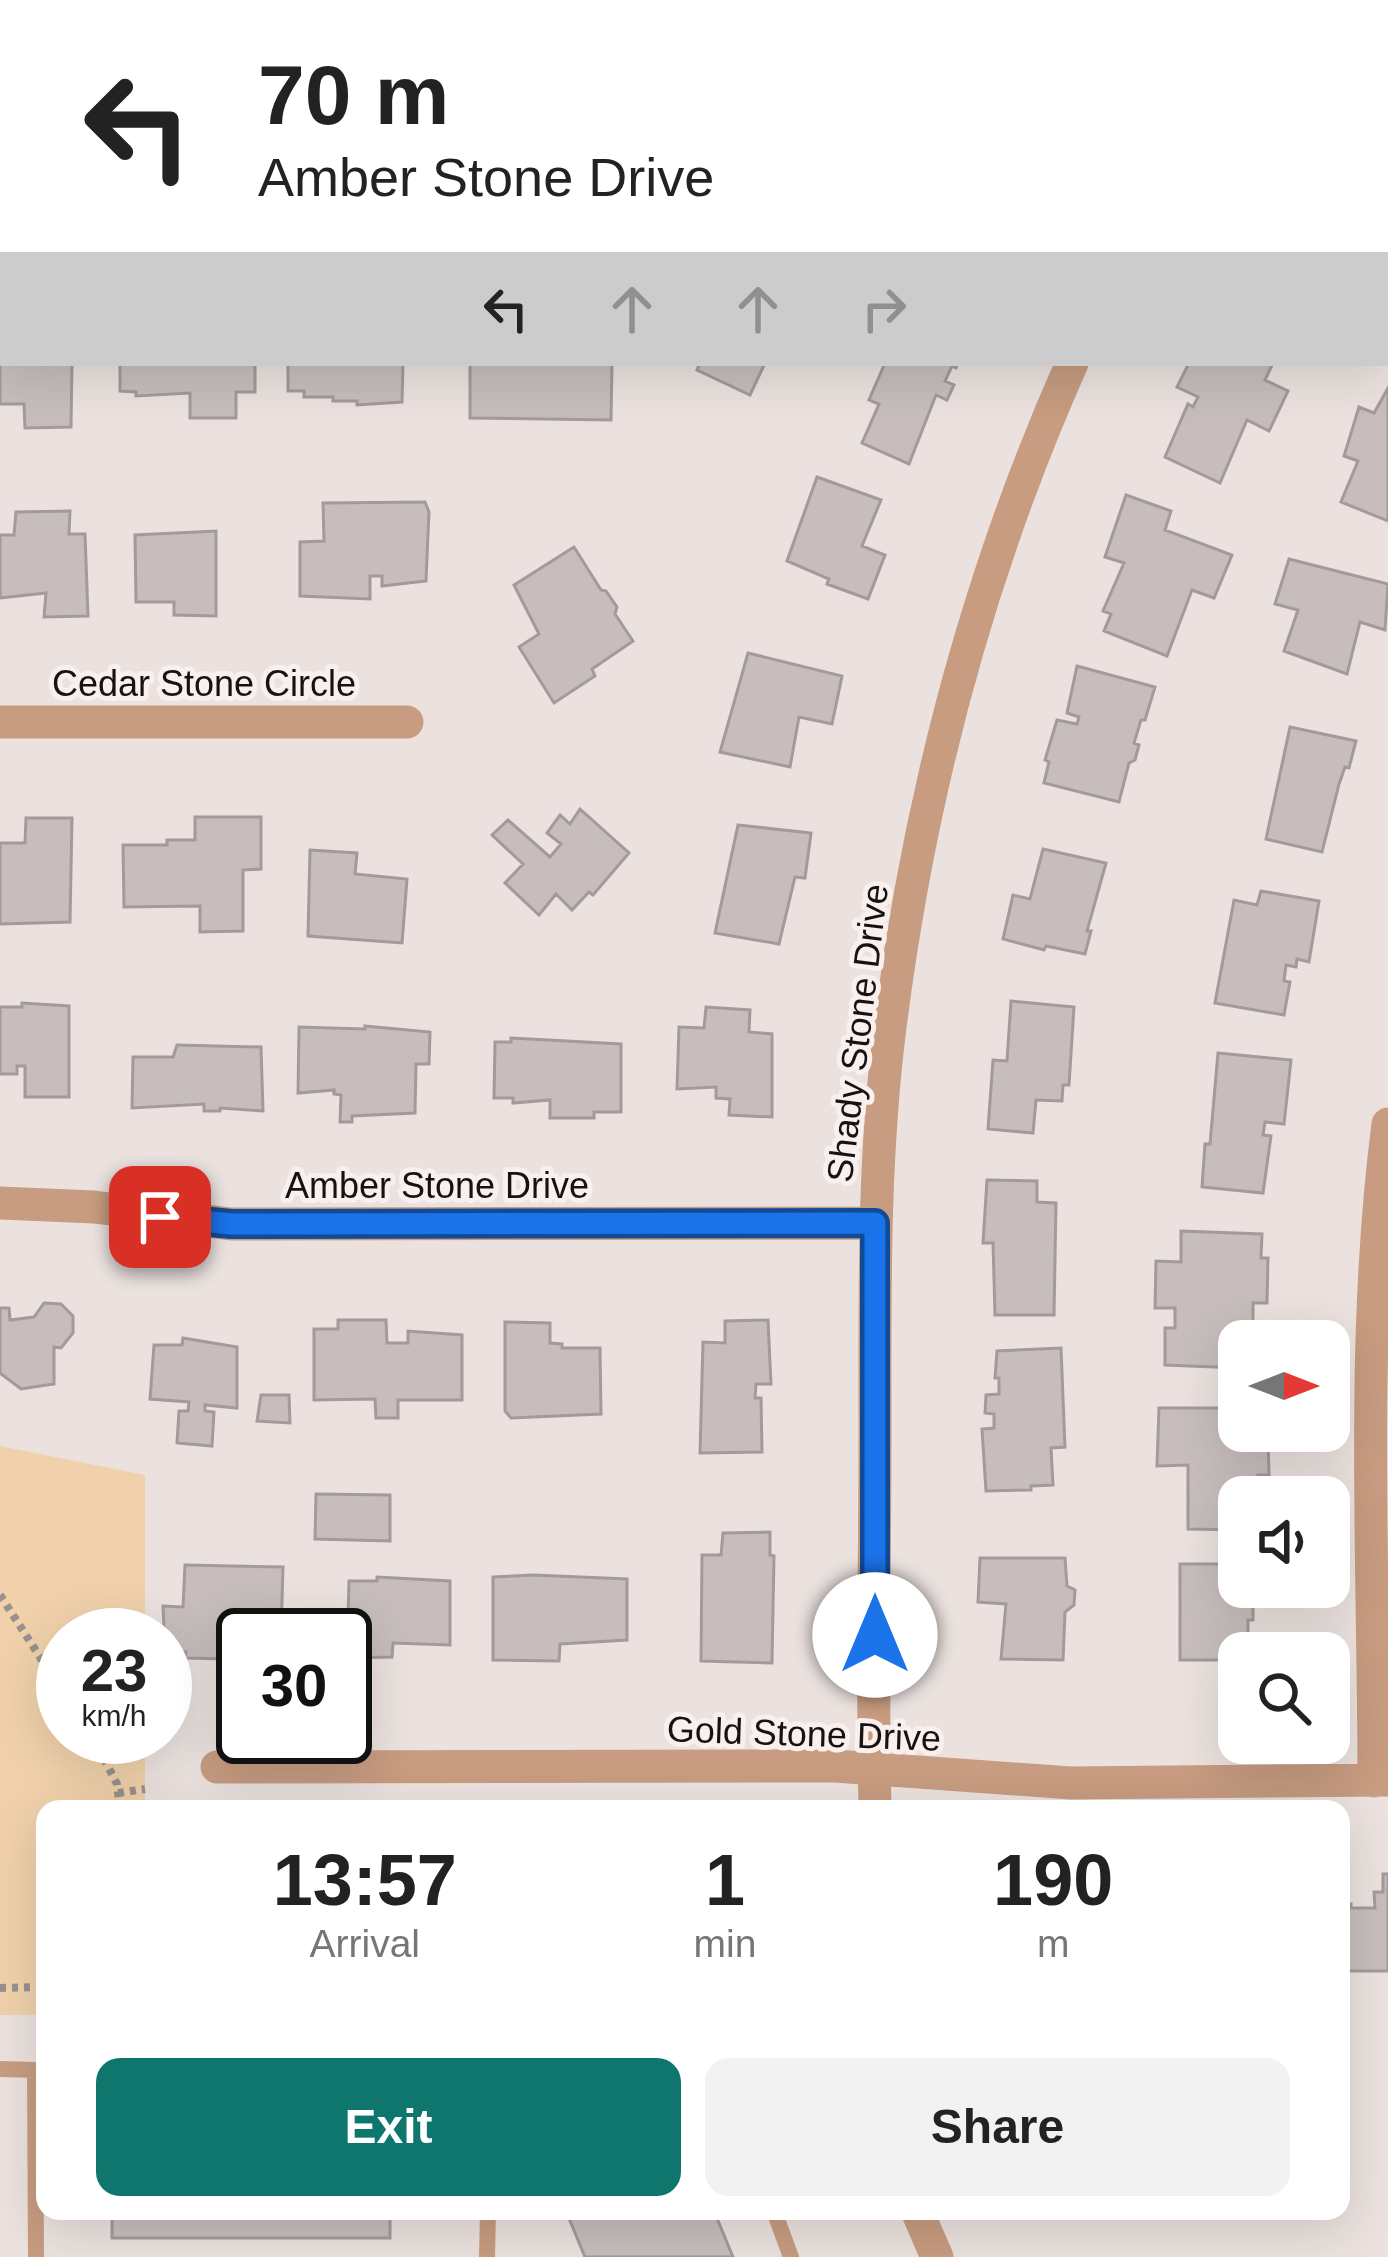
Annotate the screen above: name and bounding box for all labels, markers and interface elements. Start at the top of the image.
icon: left [60,48,216,204]
text: 70 m [258,48,449,142]
text: Amber Stone Drive [258,147,714,207]
icon: left [473,276,539,342]
icon: ahead [599,276,665,342]
icon: ahead [725,276,791,342]
icon: right [851,276,917,342]
street label: Cedar Stone Circle [52,663,356,704]
street label: Shady Stone Drive [819,882,896,1185]
street label: Amber Stone Drive [285,1165,589,1206]
pin [109,1166,211,1268]
icon: arrive [127,1184,193,1250]
north arrow [1218,1320,1350,1452]
map controls [1218,1320,1350,1764]
button: sound [1218,1476,1350,1608]
position arrow [812,1572,938,1698]
speed limit sign: 30 [216,1608,372,1764]
button: search [1218,1632,1350,1764]
text: 23 [81,1637,147,1704]
text: km/h [81,1699,147,1732]
street label: Gold Stone Drive [666,1708,942,1759]
text: 13:57 [273,1840,457,1920]
text: 1 [705,1840,745,1920]
text: 190 [993,1840,1113,1920]
text: Arrival [310,1922,420,1965]
text: min [694,1922,756,1965]
text: m [1037,1922,1069,1965]
button: Exit [96,2058,681,2196]
button: Share [705,2058,1290,2196]

